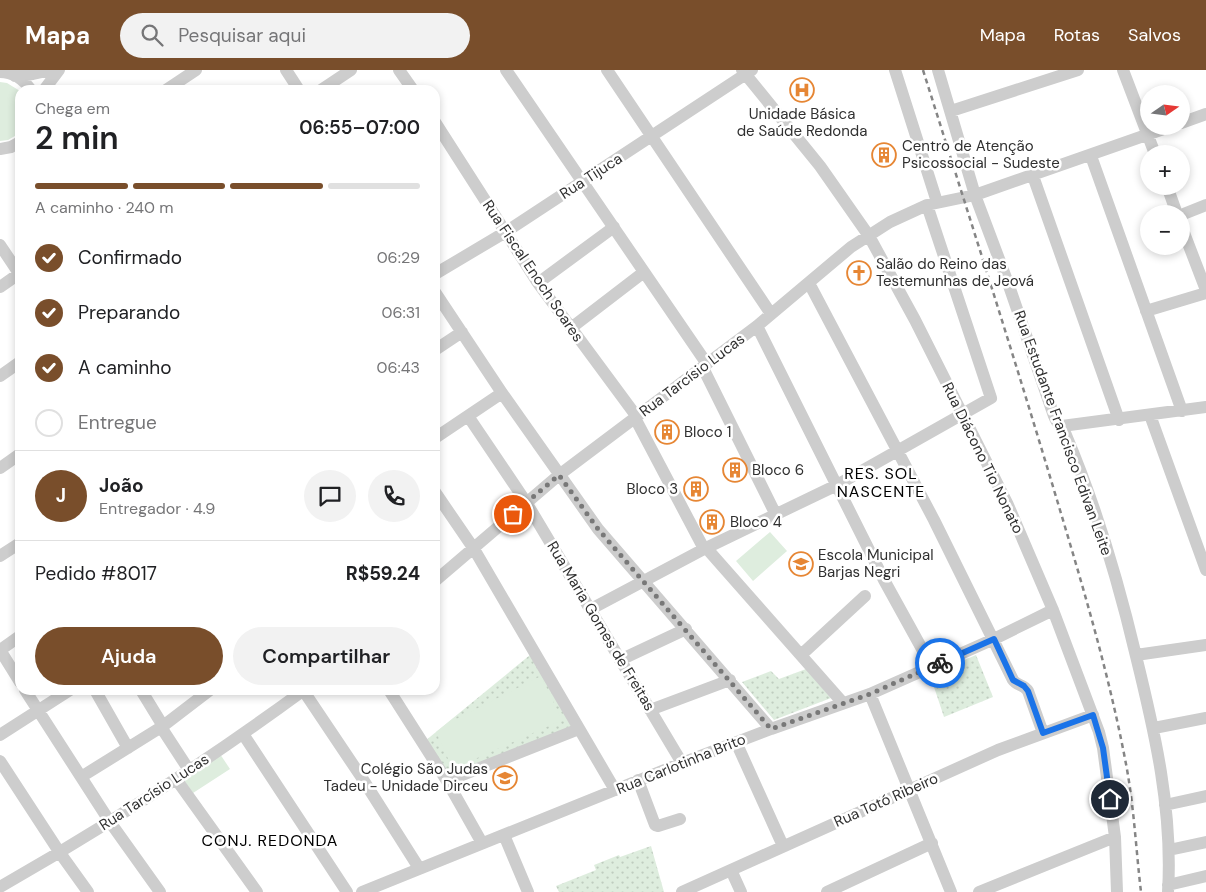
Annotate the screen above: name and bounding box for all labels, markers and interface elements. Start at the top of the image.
search box [120,13,470,58]
text: Mapa [25,20,90,51]
icon: search [138,21,166,49]
text: Pesquisar aqui [178,23,306,48]
text: Mapa [980,23,1026,47]
text: Rotas [1054,23,1100,47]
text: Salvos [1128,23,1181,47]
hospital icon: Unidade Básica de Saúde Redonda [789,77,815,103]
north arrow [1140,85,1190,135]
map controls [1140,85,1190,255]
text: Chega em [35,98,110,119]
place label: Unidade Básica de Saúde Redonda [737,104,867,141]
text: 06:55–07:00 [299,115,420,140]
text: 2 min [35,117,119,159]
place label: Centro de Atenção Psicossocial - Sudeste [902,136,1060,173]
building icon: Centro de Atenção Psicossocial - Sudeste [871,142,897,168]
button: + [1140,145,1190,195]
street label: Rua Tijuca [556,148,626,204]
street label: Rua Fiscal Enoch Soares [478,196,588,346]
text: A caminho · 240 m [35,197,174,218]
button: − [1140,205,1190,255]
icon: check [35,244,63,272]
text: Confirmado [78,245,182,270]
text: 06:29 [377,247,420,268]
place label: Salão do Reino das Testemunhas de Jeová [876,254,1034,291]
church icon: Salão do Reino das Testemunhas de Jeová [846,260,872,286]
icon: check [35,299,63,327]
text: Preparando [78,300,180,325]
text: 06:31 [382,302,420,323]
street label: Rua Estudante Francisco Edivan Leite [1009,308,1117,558]
street label: Rua Tarcísio Lucas [635,329,749,421]
icon: check [35,354,63,382]
text: A caminho [78,355,171,380]
text: 06:43 [377,357,420,378]
street label: Rua Diácono Tio Nonato [938,379,1028,537]
text: Entregue [78,410,157,435]
building icon: Bloco 1 [654,419,680,445]
place label: Bloco 1 [684,422,731,442]
building icon: Bloco 6 [722,457,748,483]
place label: Bloco 6 [752,460,804,480]
district label: RES. SOL NASCENTE [837,463,925,502]
button: chat [304,470,356,522]
button: phone [368,470,420,522]
text: João [99,473,144,498]
building icon: Bloco 3 [683,476,709,502]
place label: Bloco 3 [626,479,678,499]
text: J [56,483,66,508]
pin [492,493,534,535]
text: Entregador · 4.9 [99,498,215,519]
icon: bag [499,500,527,528]
building icon: Bloco 4 [699,509,725,535]
place label: Bloco 4 [730,512,782,532]
street label: Rua Maria Gomes de Freitas [542,538,660,714]
place label: Escola Municipal Barjas Negri [818,545,933,582]
school or university icon: Escola Municipal Barjas Negri [788,551,814,577]
text: Pedido #8017 [35,561,157,586]
text: R$59.24 [346,561,420,586]
button: Ajuda [35,627,223,685]
button: Compartilhar [233,627,420,685]
courier [915,638,965,688]
icon: bike [926,649,954,677]
street label: Rua Carlotinha Brito [613,729,749,799]
street label: Rua Tarcísio Lucas [95,749,213,835]
place label: Colégio São Judas Tadeu - Unidade Dirceu [324,759,488,796]
school or university icon: Colégio São Judas Tadeu - Unidade Dirceu [492,765,518,791]
street label: Rua Totó Ribeiro [831,768,941,832]
pin [1089,778,1131,820]
icon: home [1096,785,1124,813]
district label: CONJ. REDONDA [202,830,338,851]

